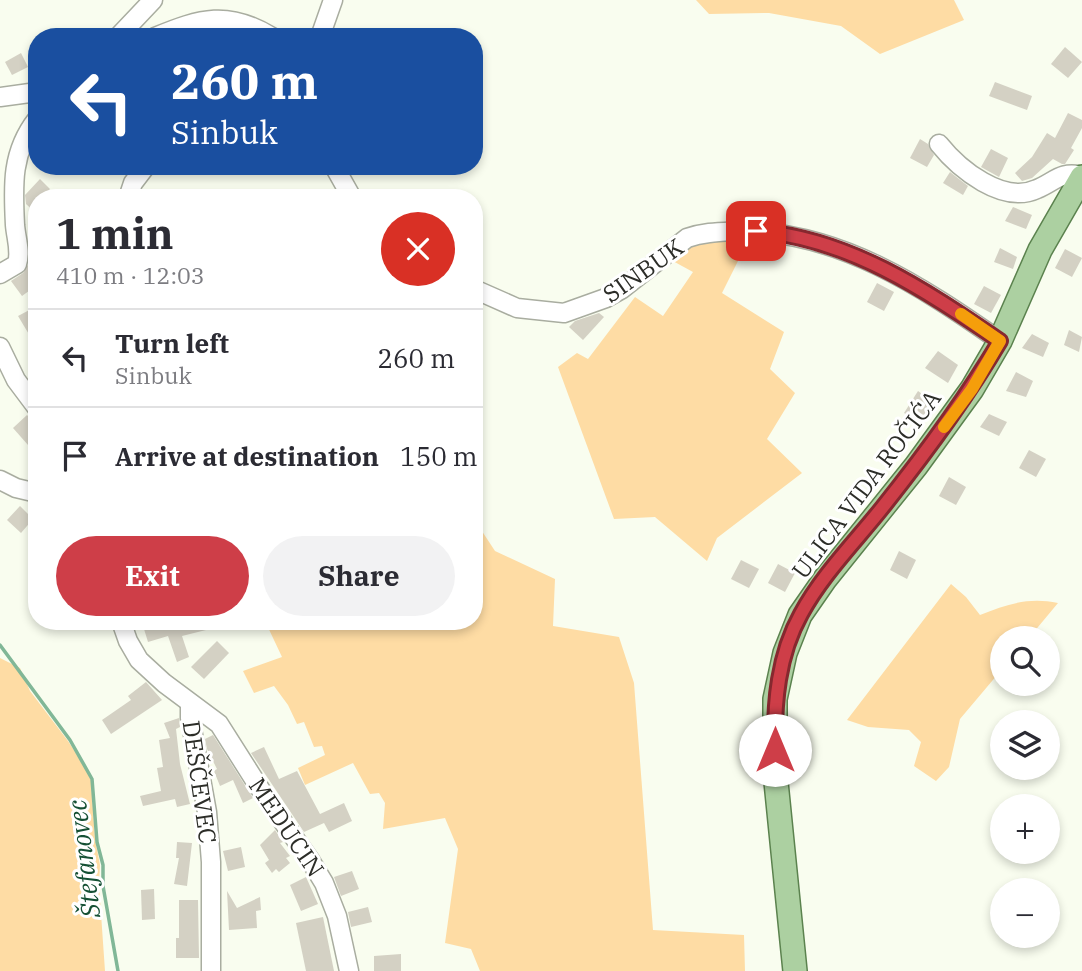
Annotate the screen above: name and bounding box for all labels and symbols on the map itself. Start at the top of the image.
pin [726,201,786,261]
street label: SINBUK [596,231,690,309]
street label: ULICA VIDA ROČIĆA [784,383,948,585]
position arrow [738,713,812,787]
street label: DEŠČEVEC [176,718,224,846]
street label: MEDUCIN [242,771,332,883]
water label: Štefanovec [59,798,107,921]

